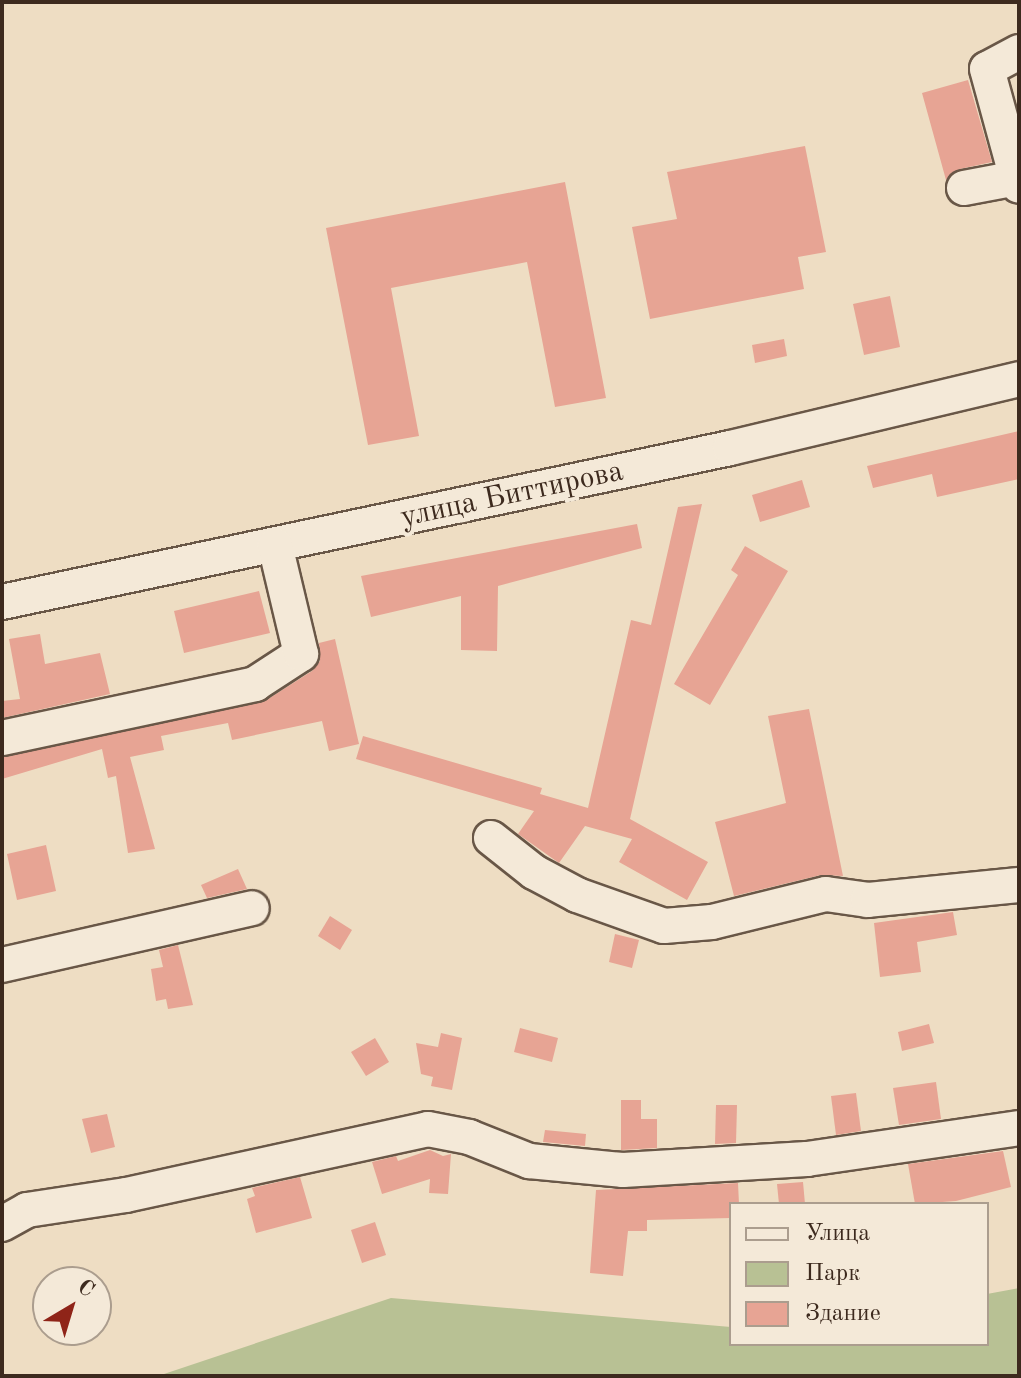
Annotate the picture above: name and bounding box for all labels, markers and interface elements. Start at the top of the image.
street label: улица Биттирова [397,454,627,536]
legend [729,1202,989,1346]
text: Улица [805,1222,870,1246]
text: Парк [805,1262,860,1286]
north arrow [32,1266,112,1346]
text: С [73,1276,98,1302]
text: Здание [805,1302,881,1326]

